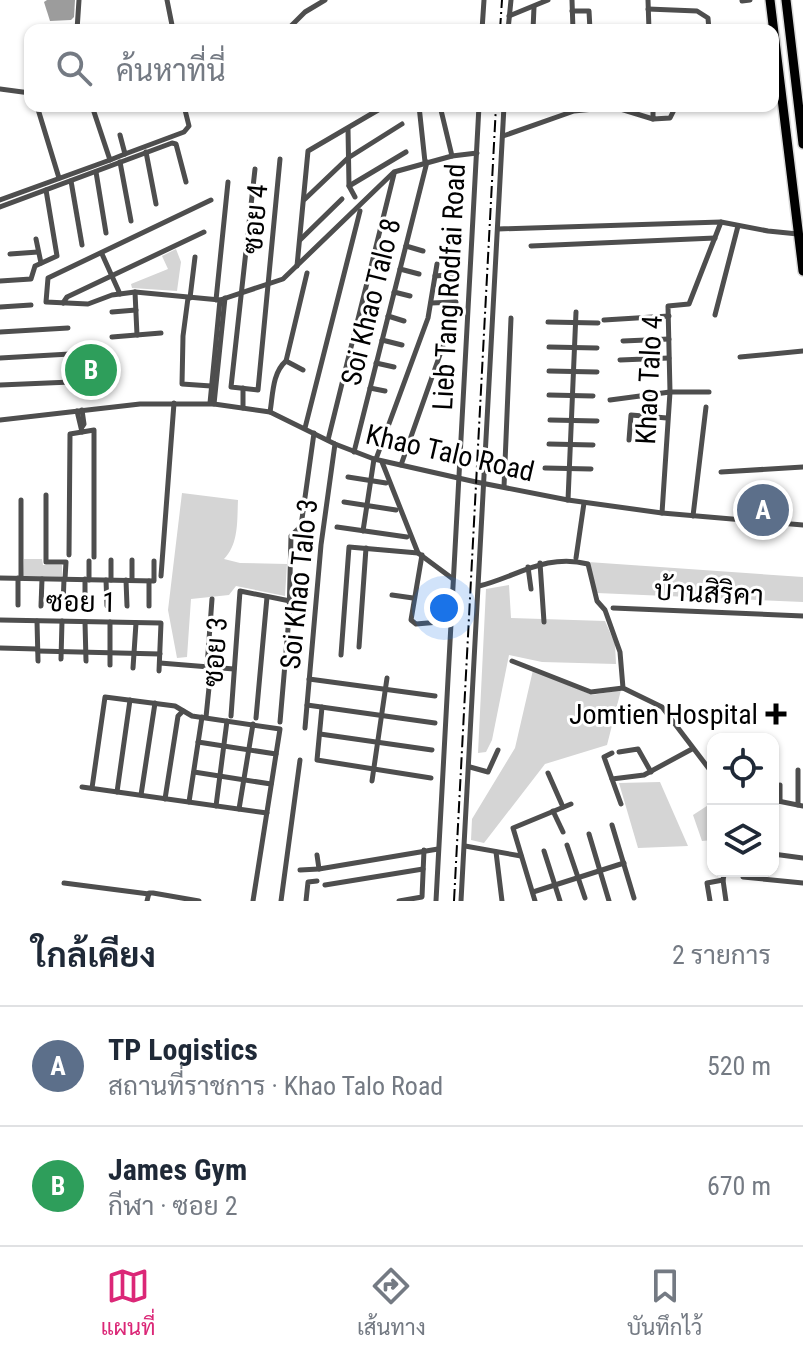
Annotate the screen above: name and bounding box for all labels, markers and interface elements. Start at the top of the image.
search box [24,24,779,112]
icon: search [52,46,96,90]
text: ค้นหาที่นี่ [116,53,226,88]
street label: Lieb Tang Rodfai Road [426,163,472,411]
street label: ซอย 4 [236,183,274,255]
street label: Soi Khao Talo 8 [334,215,408,389]
street label: Khao Talo 4 [629,315,669,445]
pin: B [65,340,117,400]
street label: Khao Talo Road [363,418,537,488]
pin: A [737,480,789,540]
street label: Soi Khao Talo 3 [274,497,324,671]
street label: บ้านสิริคา [653,572,765,612]
street label: ซอย 1 [46,585,116,619]
your location [424,588,464,628]
street label: ซอย 3 [196,616,234,688]
place label: Jomtien Hospital [569,698,758,731]
marker: Jomtien Hospital [765,703,787,725]
map controls [707,733,779,877]
button: locate [707,733,779,805]
button: layers [707,805,779,877]
text: ใกล้เคียง [32,935,156,975]
text: 2 รายการ [672,940,771,970]
text: TP Logistics [108,1032,258,1067]
text: A [50,1051,66,1081]
text: 520 m [707,1051,771,1081]
text: สถานที่ราชการ · Khao Talo Road [108,1071,443,1101]
text: James Gym [108,1152,247,1187]
text: B [51,1171,65,1201]
text: 670 m [707,1171,771,1201]
text: กีฬา · ซอย 2 [108,1191,238,1221]
tab: แผนที่ [101,1264,156,1340]
tab: เส้นทาง [357,1264,426,1340]
tab: บันทึกไว้ [627,1264,702,1340]

